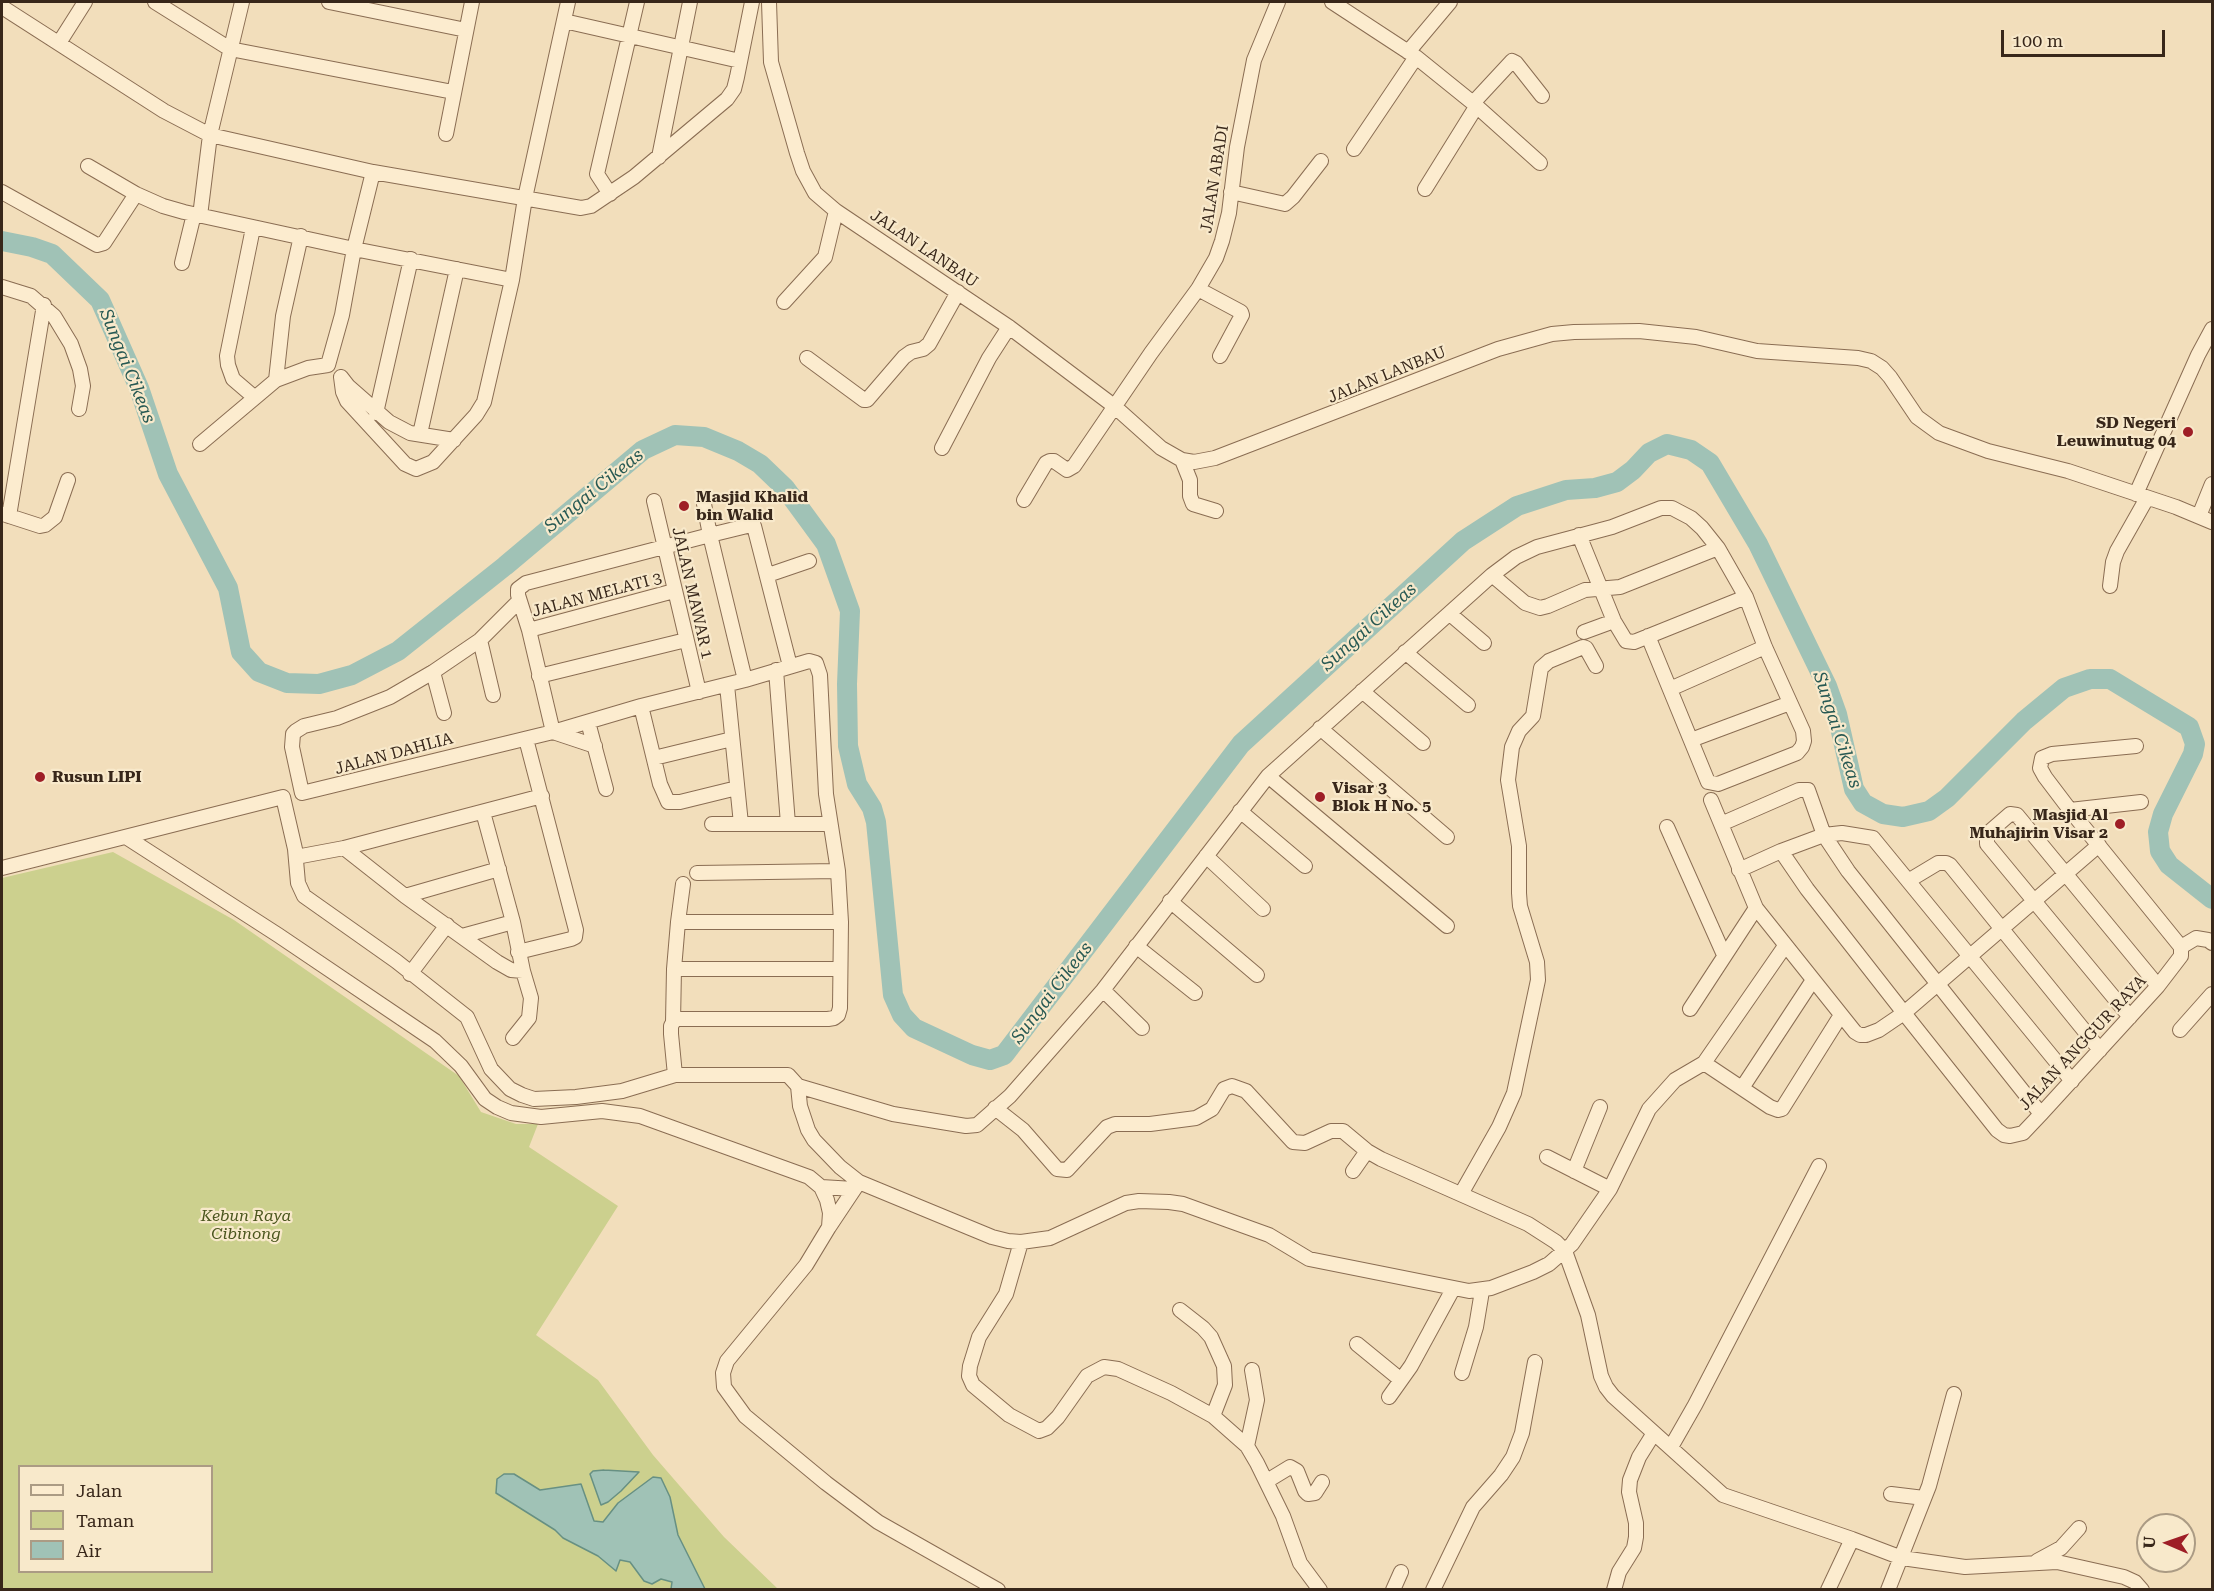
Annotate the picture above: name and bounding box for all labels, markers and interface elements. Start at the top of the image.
scale bar [2004,18,2168,56]
text: 100 m [2012,30,2063,51]
street label: JALAN ABADI [1197,124,1233,234]
street label: JALAN LANBAU [866,206,982,292]
water label: Sungai Cikeas [94,306,160,426]
street label: JALAN LANBAU [1325,343,1449,407]
place label: SD Negeri Leuwinutug 04 [2057,413,2176,451]
marker: SD Negeri Leuwinutug 04 [2181,425,2195,439]
water label: Sungai Cikeas [540,444,648,538]
place label: Masjid Khalid bin Walid [696,487,808,525]
marker: Masjid Khalid bin Walid [677,499,691,513]
street label: JALAN MAWAR 1 [667,525,717,661]
street label: JALAN MELATI 3 [530,568,664,622]
water label: Sungai Cikeas [1317,578,1421,676]
water label: Sungai Cikeas [1808,669,1866,791]
street label: JALAN DAHLIA [333,729,455,779]
place label: Rusun LIPI [52,767,142,787]
marker: Rusun LIPI [33,770,47,784]
place label: Visar 3 Blok H No. 5 [1332,778,1431,816]
marker: Visar 3 Blok H No. 5 [1313,790,1327,804]
place label: Masjid Al Muhajirin Visar 2 [1969,805,2108,843]
marker: Masjid Al Muhajirin Visar 2 [2113,817,2127,831]
water label: Sungai Cikeas [1007,938,1097,1048]
street label: JALAN ANGGUR RAYA [2015,972,2151,1114]
park label: Kebun Raya Cibinong [201,1206,291,1244]
legend [18,1465,213,1573]
text: Jalan [76,1480,122,1501]
text: Taman [76,1510,134,1531]
north arrow [2136,1513,2196,1573]
text: U [2140,1536,2159,1549]
text: Air [76,1540,102,1561]

